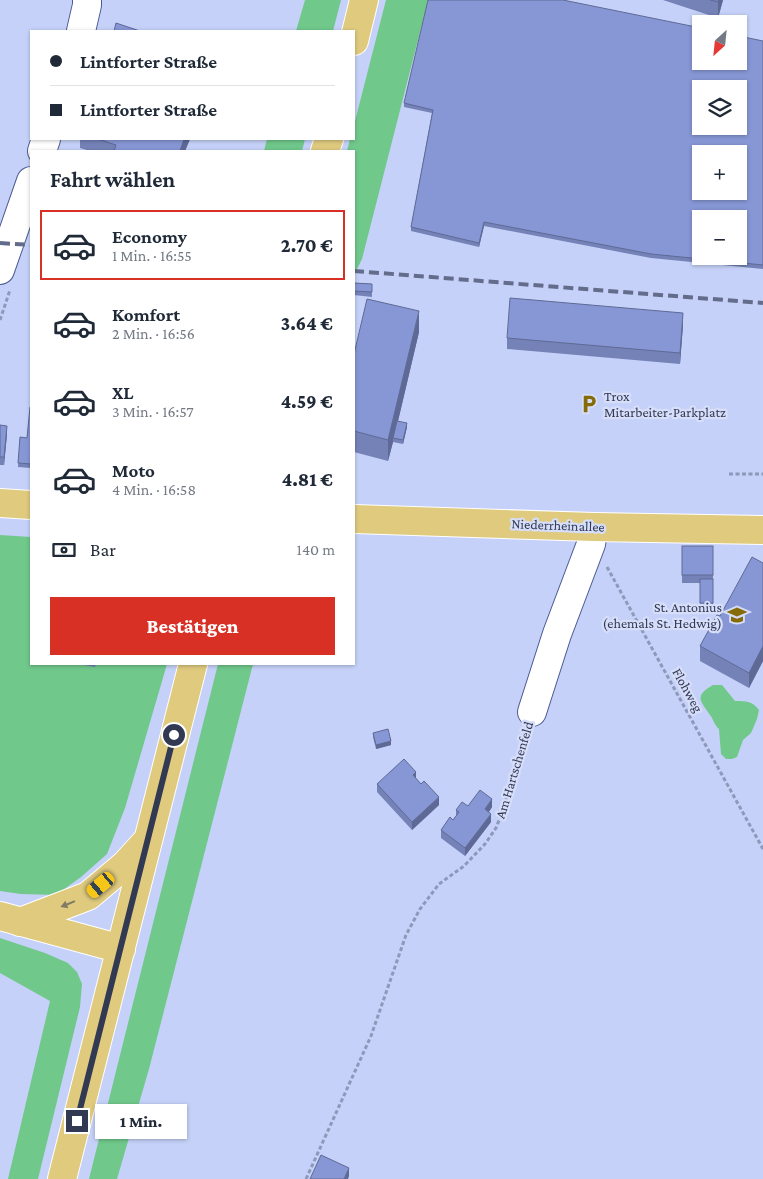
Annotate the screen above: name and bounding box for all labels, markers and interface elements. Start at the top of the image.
north arrow [692,15,748,70]
map controls [692,15,747,265]
text: Lintforter Straße [80,51,217,72]
button: layers [692,80,747,135]
text: Lintforter Straße [80,99,217,120]
button: + [692,145,747,200]
text: Fahrt wählen [50,167,175,192]
button: − [692,210,747,265]
icon: car [52,223,97,268]
text: Economy [112,226,187,247]
text: 2.70 € [281,235,333,256]
text: 1 Min. · 16:55 [112,247,192,264]
icon: car [52,301,97,346]
text: Komfort [112,304,180,325]
text: 3.64 € [281,313,333,334]
text: 2 Min. · 16:56 [112,325,195,342]
icon: car [52,379,97,424]
text: XL [112,382,134,403]
place label: Trox Mitarbeiter-Parkplatz [604,388,726,420]
text: 4.59 € [281,391,333,412]
parking icon: Trox Mitarbeiter-Parkplatz [578,393,600,415]
text: 3 Min. · 16:57 [112,403,194,420]
icon: car [52,457,97,502]
text: Moto [112,460,155,481]
text: 4.81 € [282,469,333,490]
text: 4 Min. · 16:58 [112,481,196,498]
street label: Niederrheinallee [511,515,605,535]
icon: cash [50,536,78,564]
text: Bar [90,539,116,560]
text: 140 m [297,541,335,558]
button: Bestätigen [50,597,335,655]
place label: St. Antonius (ehemals St. Hedwig) [602,599,722,632]
school or university icon: St. Antonius (ehemals St. Hedwig) [726,604,748,626]
street label: Flohweg [669,665,707,715]
street label: Am Hartschenfeld [492,719,537,820]
route start [163,724,185,746]
car [84,870,117,900]
one-way arrow [60,900,75,908]
callout: 1 Min. [94,1104,187,1138]
route end [66,1110,88,1132]
text: 1 Min. [120,1113,162,1130]

